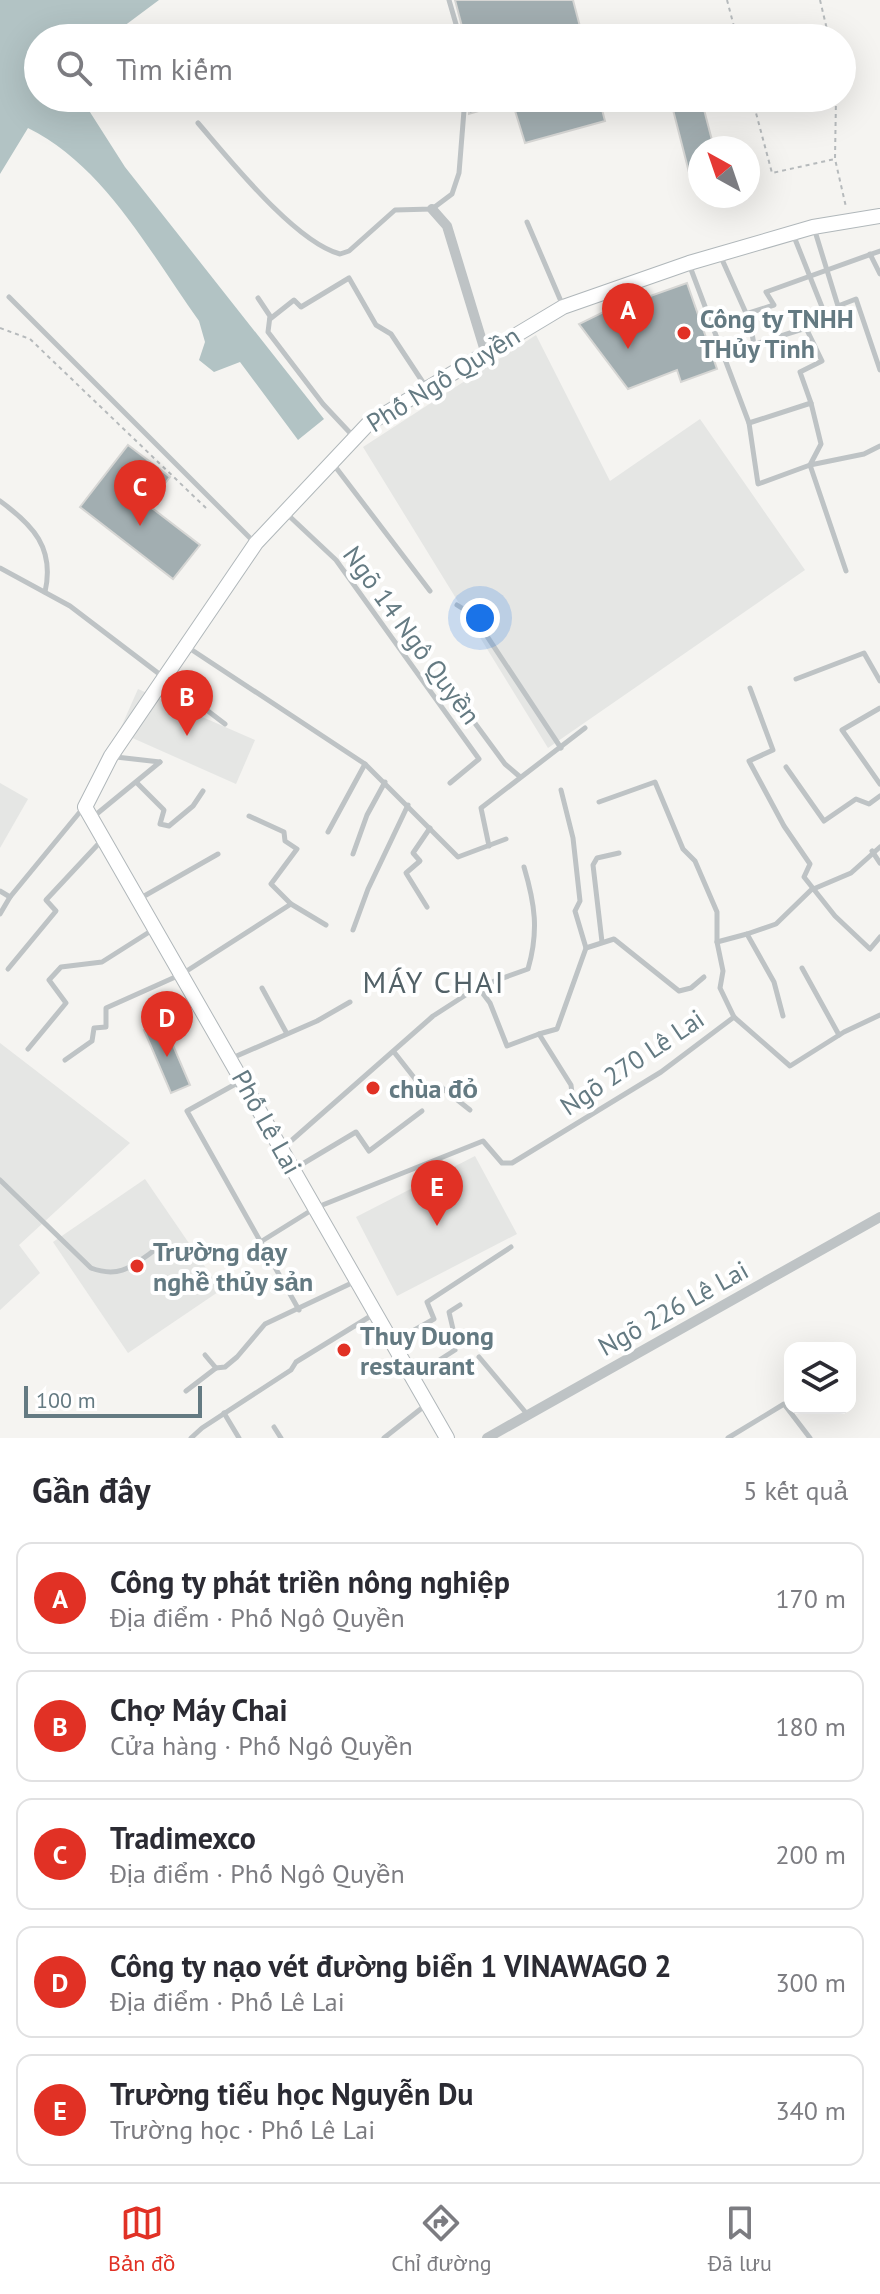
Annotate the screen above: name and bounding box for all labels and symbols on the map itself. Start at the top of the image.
north arrow [688,136,760,208]
pin: A [602,283,654,349]
place label: Công ty TNHH THủy Tinh [700,302,854,365]
street label: Phố Ngô Quyền [360,319,526,439]
marker: Công ty TNHH THủy Tinh [675,324,693,342]
pin: C [114,460,166,526]
street label: Ngõ 14 Ngô Quyền [336,539,488,731]
your location [460,598,500,638]
pin: B [161,670,213,736]
district label: MÁY CHAI [363,962,505,1001]
pin: D [141,991,193,1057]
street label: Ngõ 270 Lê Lai [554,1002,710,1122]
street label: Phố Lê Lai [225,1064,309,1180]
place label: chùa đỏ [389,1072,478,1105]
marker: chùa đỏ [364,1079,382,1097]
pin: E [411,1160,463,1226]
place label: Trường dạy nghề thủy sản [153,1235,313,1298]
street label: Ngõ 226 Lê Lai [592,1253,754,1363]
marker: Trường dạy nghề thủy sản [128,1257,146,1275]
place label: Thuy Duong restaurant [360,1319,494,1382]
marker: Thuy Duong restaurant [335,1341,353,1359]
scale bar [24,1382,202,1418]

